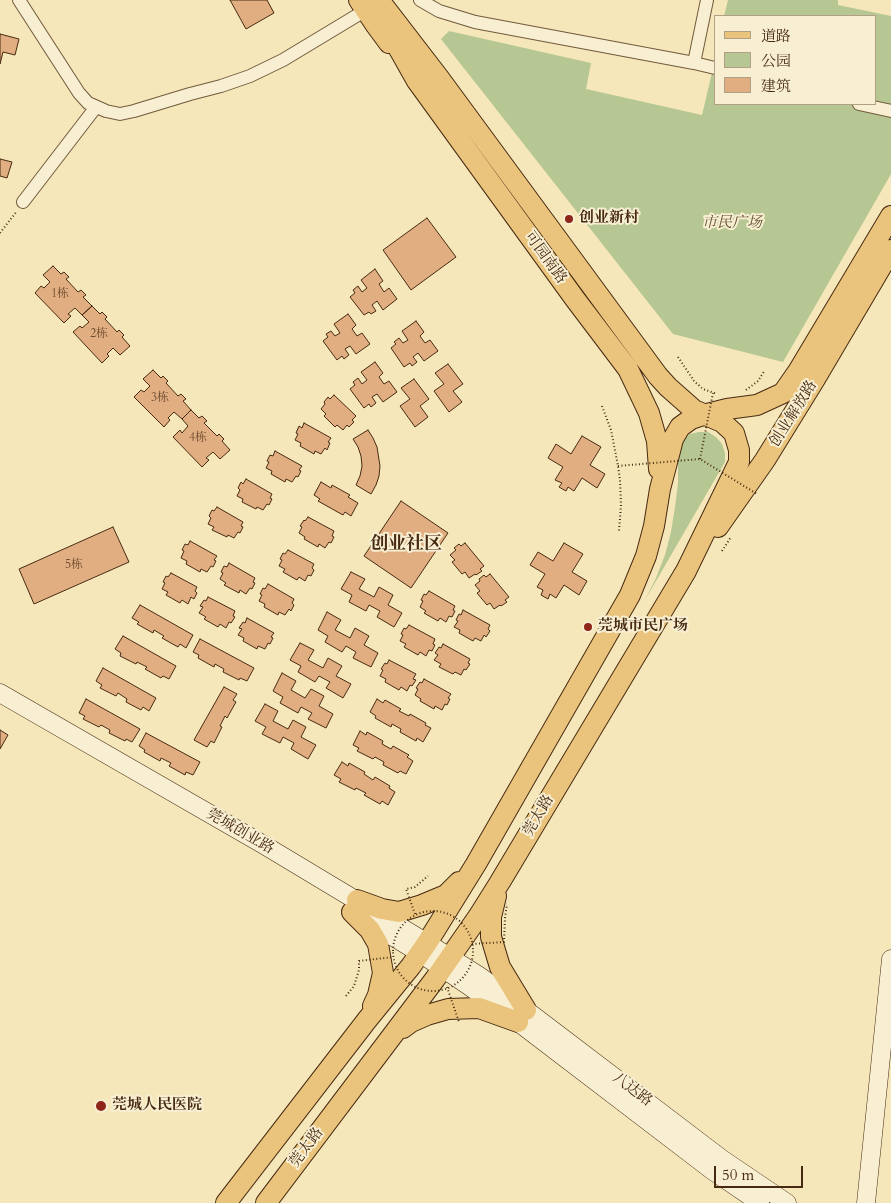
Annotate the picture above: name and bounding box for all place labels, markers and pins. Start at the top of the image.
place label: 创业新村 [579,210,639,228]
marker: 创业新村 [563,213,575,225]
place label: 莞城市民广场 [598,618,688,636]
marker: 莞城市民广场 [582,621,594,633]
place label: 莞城人民医院 [112,1097,202,1115]
marker: 莞城人民医院 [94,1099,108,1113]

